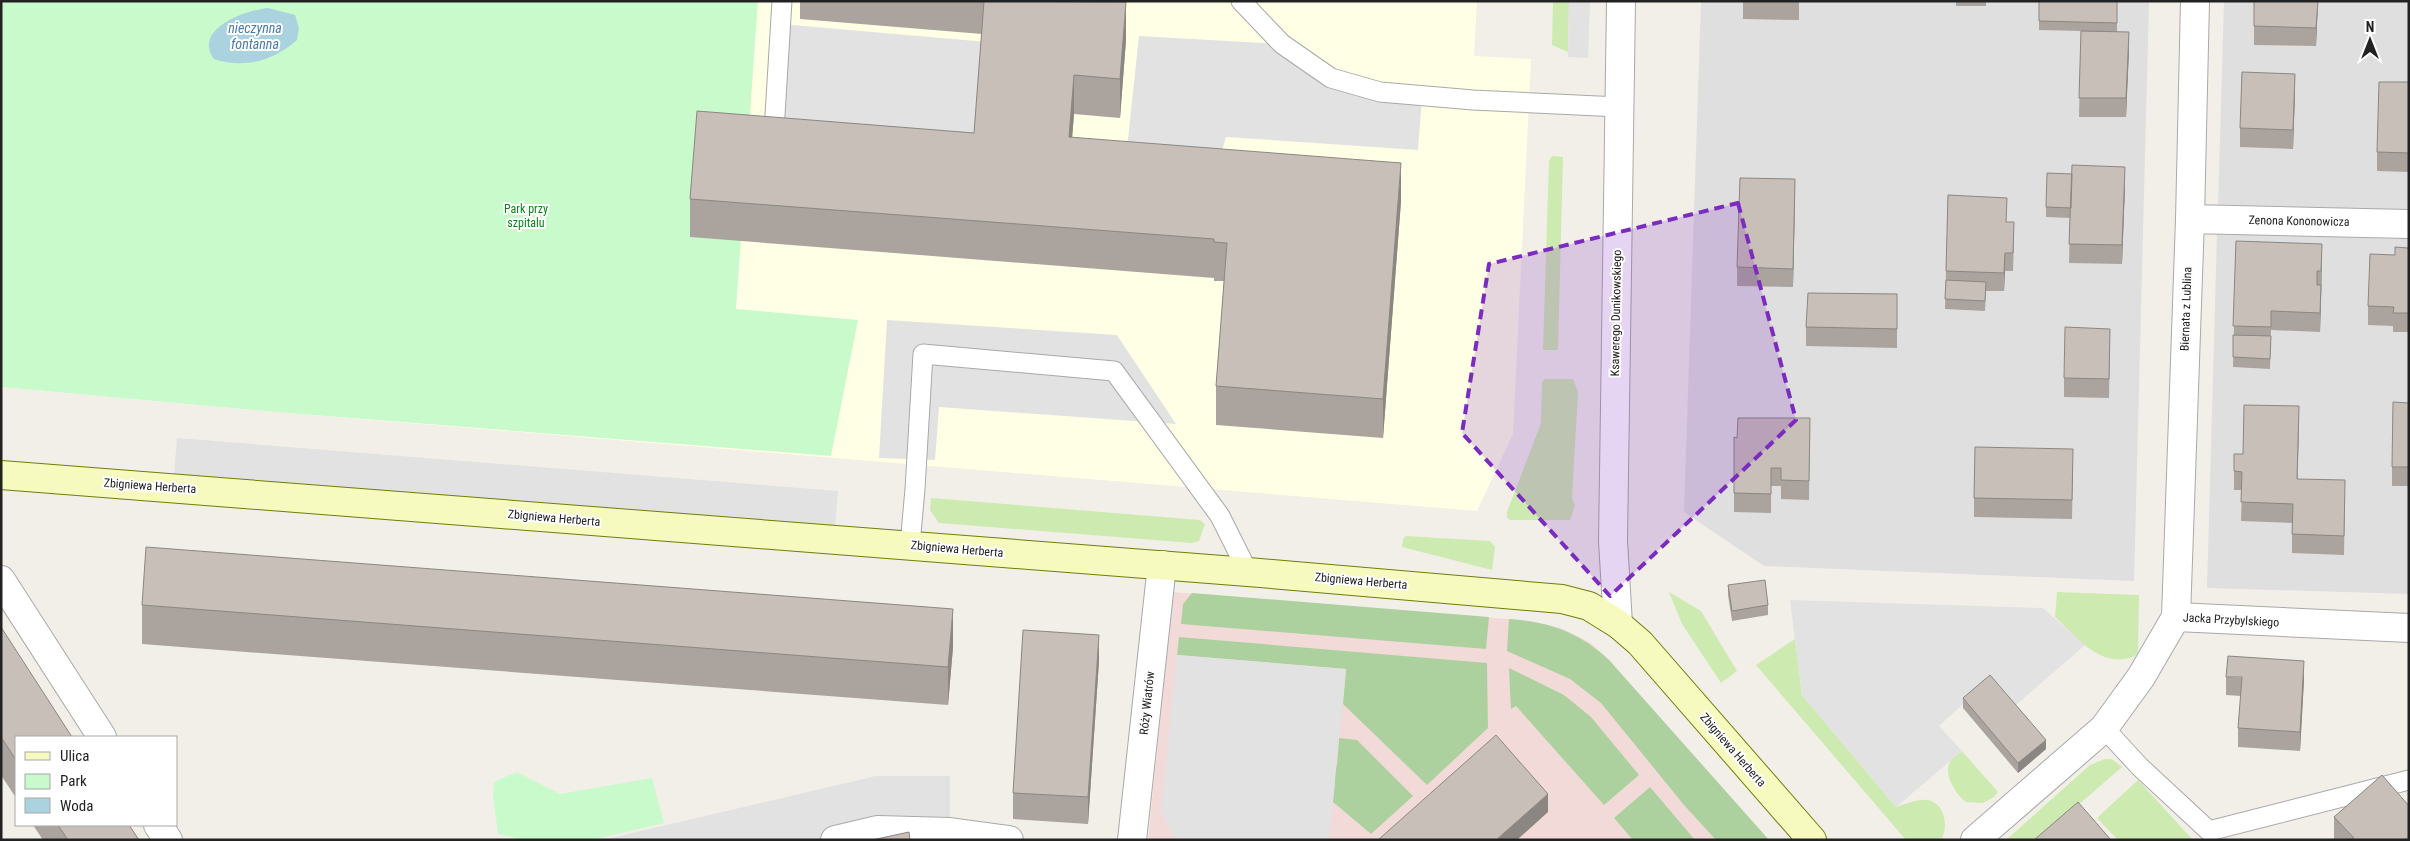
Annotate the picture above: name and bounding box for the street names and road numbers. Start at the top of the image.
street label: Zenona Kononowicza [2248,213,2350,229]
street label: Ksawerego Dunikowskiego [1608,250,1624,376]
street label: Biernata z Lublina [2178,266,2194,351]
street label: Zbigniewa Herberta [103,476,197,496]
street label: Zbigniewa Herberta [507,507,601,529]
street label: Zbigniewa Herberta [910,538,1004,560]
street label: Zbigniewa Herberta [1314,570,1408,592]
street label: Jacka Przybylskiego [2183,610,2279,630]
street label: Róży Wiatrów [1137,670,1157,735]
street label: Zbigniewa Herberta [1697,710,1769,790]

